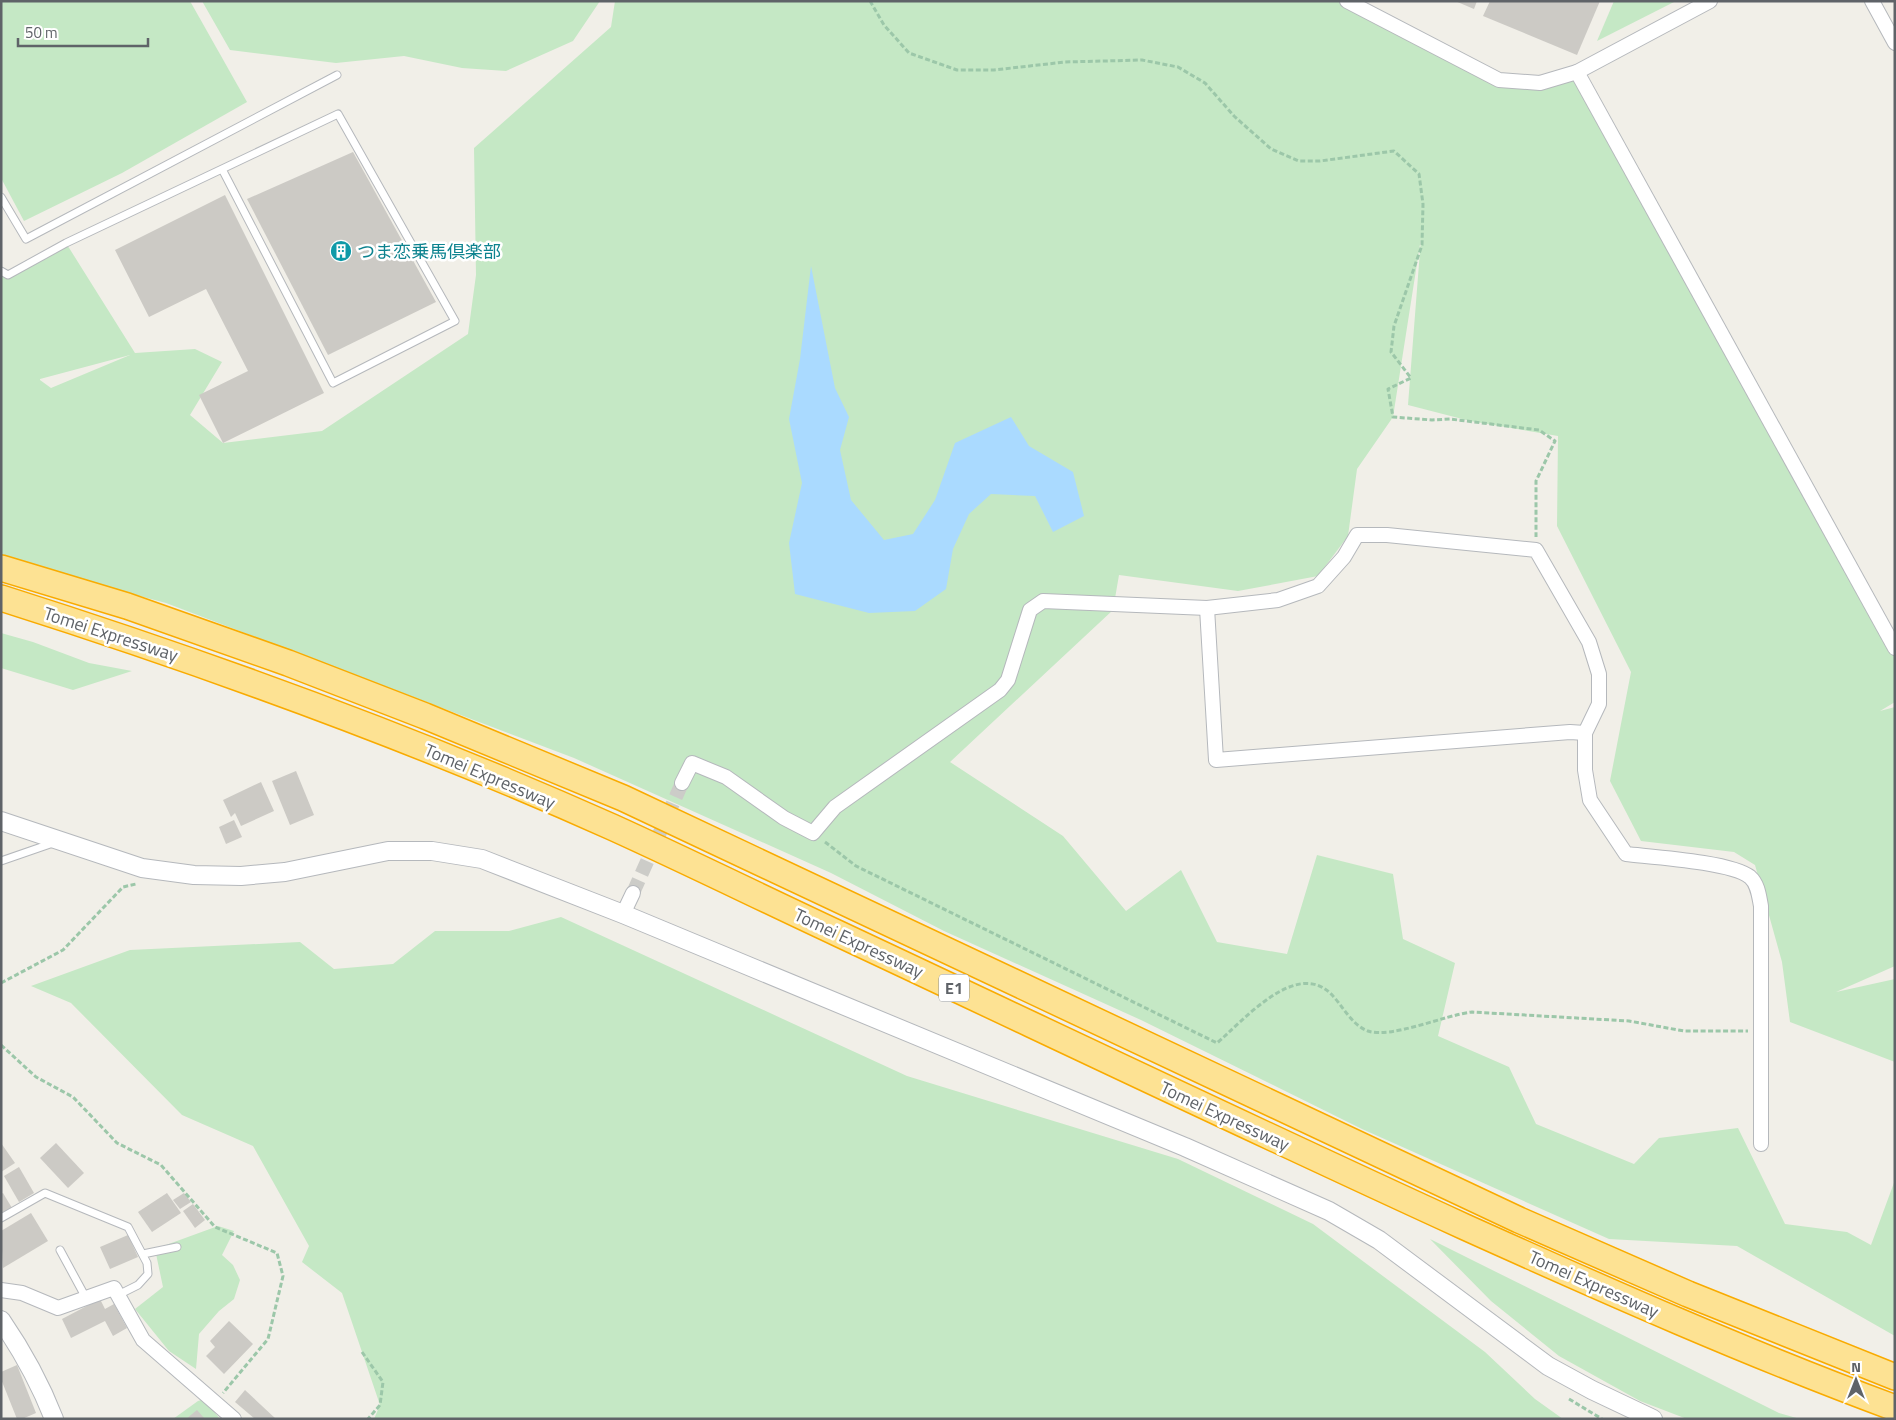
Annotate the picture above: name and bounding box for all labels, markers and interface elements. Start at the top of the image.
scale bar [18,15,148,47]
text: 50 m [25,21,58,44]
place label: つま恋乗馬倶楽部 [357,238,501,265]
building icon: つま恋乗馬倶楽部 [329,239,353,263]
street label: Tomei Expressway [40,600,182,669]
street label: Tomei Expressway [420,736,560,816]
street label: Tomei Expressway [790,901,928,985]
road number: E1 [939,974,969,1001]
street label: Tomei Expressway [1156,1074,1294,1158]
street label: Tomei Expressway [1525,1243,1664,1325]
north arrow [1831,1355,1881,1405]
text: N [1851,1356,1861,1377]

